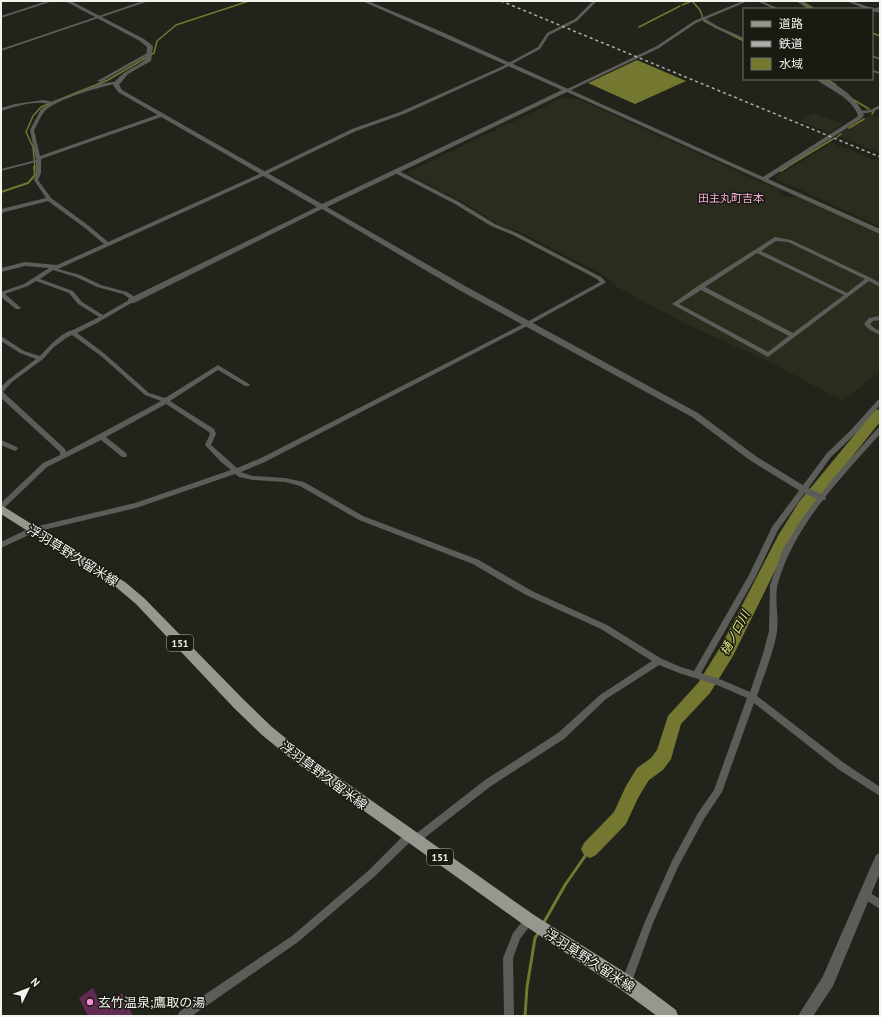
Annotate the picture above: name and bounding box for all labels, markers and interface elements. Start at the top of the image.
legend [743,8,873,80]
text: 道路 [779,16,803,31]
text: 鉄道 [779,36,803,51]
text: 水域 [779,56,803,71]
district label: 田主丸町吉本 [698,191,764,205]
street label: 浮羽草野久留米線 [24,521,121,590]
water label: 樋ノ口川 [717,606,753,657]
road number: 151 [167,635,193,651]
street label: 浮羽草野久留米線 [277,737,370,813]
road number: 151 [427,849,453,865]
street label: 浮羽草野久留米線 [541,925,638,996]
north arrow [8,969,48,1009]
text: N [28,975,43,990]
place label: 玄竹温泉;鷹取の湯 [98,994,205,1011]
marker: 玄竹温泉;鷹取の湯 [85,997,95,1007]

